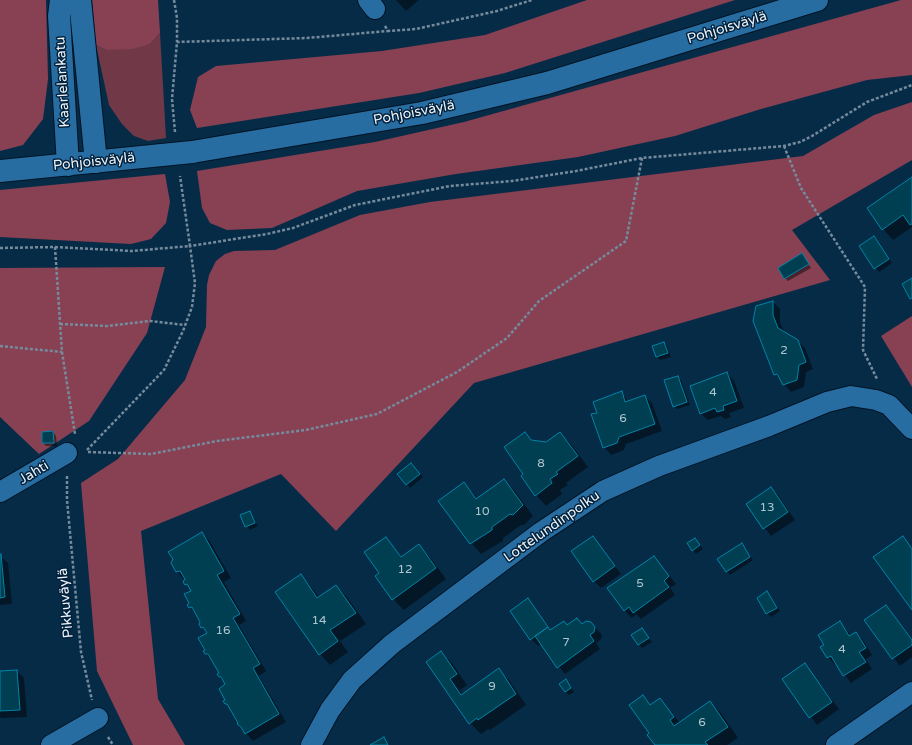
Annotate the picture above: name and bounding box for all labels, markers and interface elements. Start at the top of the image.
street label: Pohjoisväylä [685,8,769,48]
street label: Kaarlelankatu [52,36,74,128]
street label: Pohjoisväylä [372,97,456,129]
street label: Pohjoisväylä [52,149,136,175]
house number: 2 [780,344,788,358]
house number: 4 [709,386,717,400]
house number: 6 [619,412,627,426]
house number: 8 [537,457,545,471]
street label: Jahti [16,458,52,488]
street label: Lottelundinpolku [501,488,603,566]
house number: 13 [759,501,775,515]
house number: 10 [474,505,490,519]
house number: 12 [397,563,413,577]
street label: Pikkuväylä [55,567,77,639]
house number: 5 [636,577,644,591]
house number: 14 [311,614,327,628]
house number: 16 [215,624,231,638]
house number: 7 [562,636,570,650]
house number: 4 [838,643,846,657]
house number: 9 [488,680,496,694]
house number: 6 [698,716,706,730]

